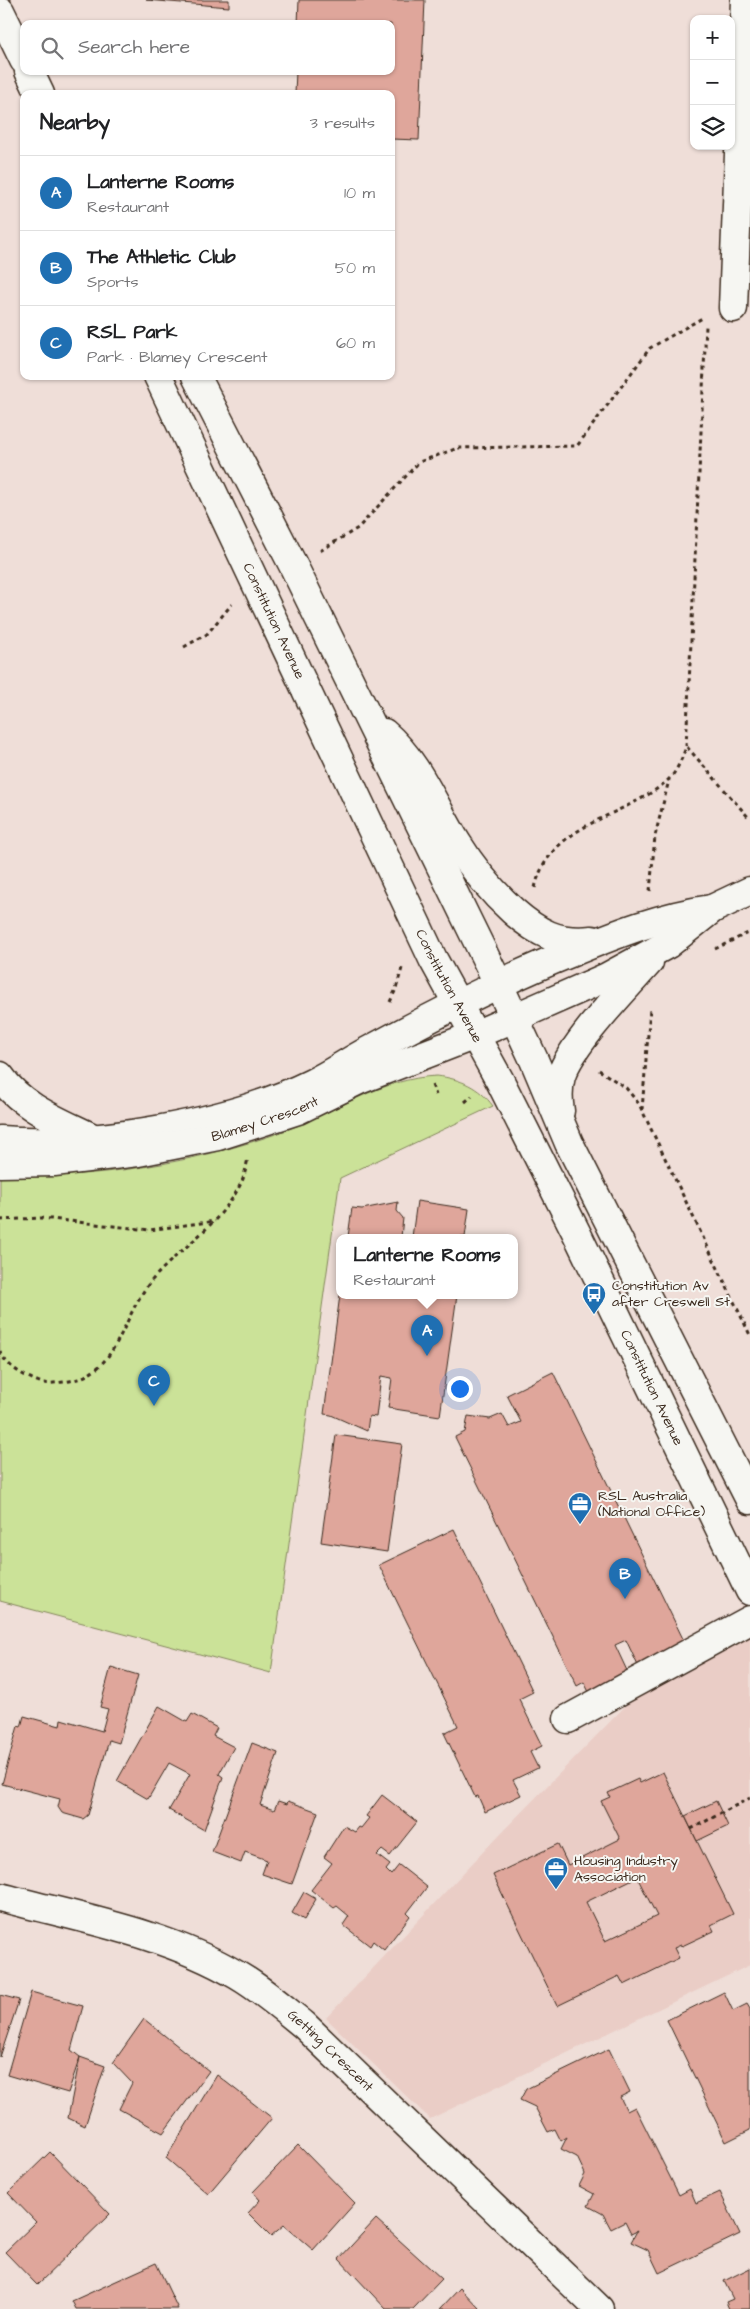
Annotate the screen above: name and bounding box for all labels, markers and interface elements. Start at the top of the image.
map controls [690,15,735,150]
button: + [690,15,735,60]
search box [20,20,395,75]
icon: search [38,34,66,62]
text: Search here [78,34,190,61]
button: − [690,60,735,105]
button: layers [690,105,735,150]
text: Nearby [40,108,110,137]
text: 3 results [310,112,375,134]
text: Lanterne Rooms [87,169,234,196]
text: A [51,182,61,204]
text: 10 m [344,182,375,204]
text: Restaurant [87,196,169,218]
text: The Athletic Club [87,244,236,271]
text: B [50,257,62,279]
text: 50 m [335,257,375,279]
text: Sports [87,271,139,293]
text: RSL Park [87,319,177,346]
text: C [50,332,62,354]
text: 60 m [336,332,375,354]
text: Park · Blamey Crescent [87,346,267,368]
street label: Constitution Avenue [238,560,310,683]
street label: Constitution Avenue [410,926,487,1047]
street label: Blamey Crescent [210,1091,322,1147]
popup [336,1234,518,1299]
text: Lanterne Rooms [353,1242,501,1269]
text: Restaurant [353,1269,436,1291]
place label: Constitution Av after Creswell St [612,1276,730,1312]
bus stop icon: Constitution Av after Creswell St [581,1281,607,1315]
pin: A [411,1315,443,1356]
street label: Constitution Avenue [615,1327,688,1449]
pin: C [138,1365,170,1406]
your location [447,1376,473,1402]
place label: RSL Australia (National Office) [598,1486,705,1522]
office icon: RSL Australia (National Office) [567,1491,593,1525]
pin: B [609,1558,641,1599]
place label: Housing Industry Association [574,1851,678,1887]
office icon: Housing Industry Association [543,1856,569,1890]
street label: Getting Crescent [283,2005,378,2097]

